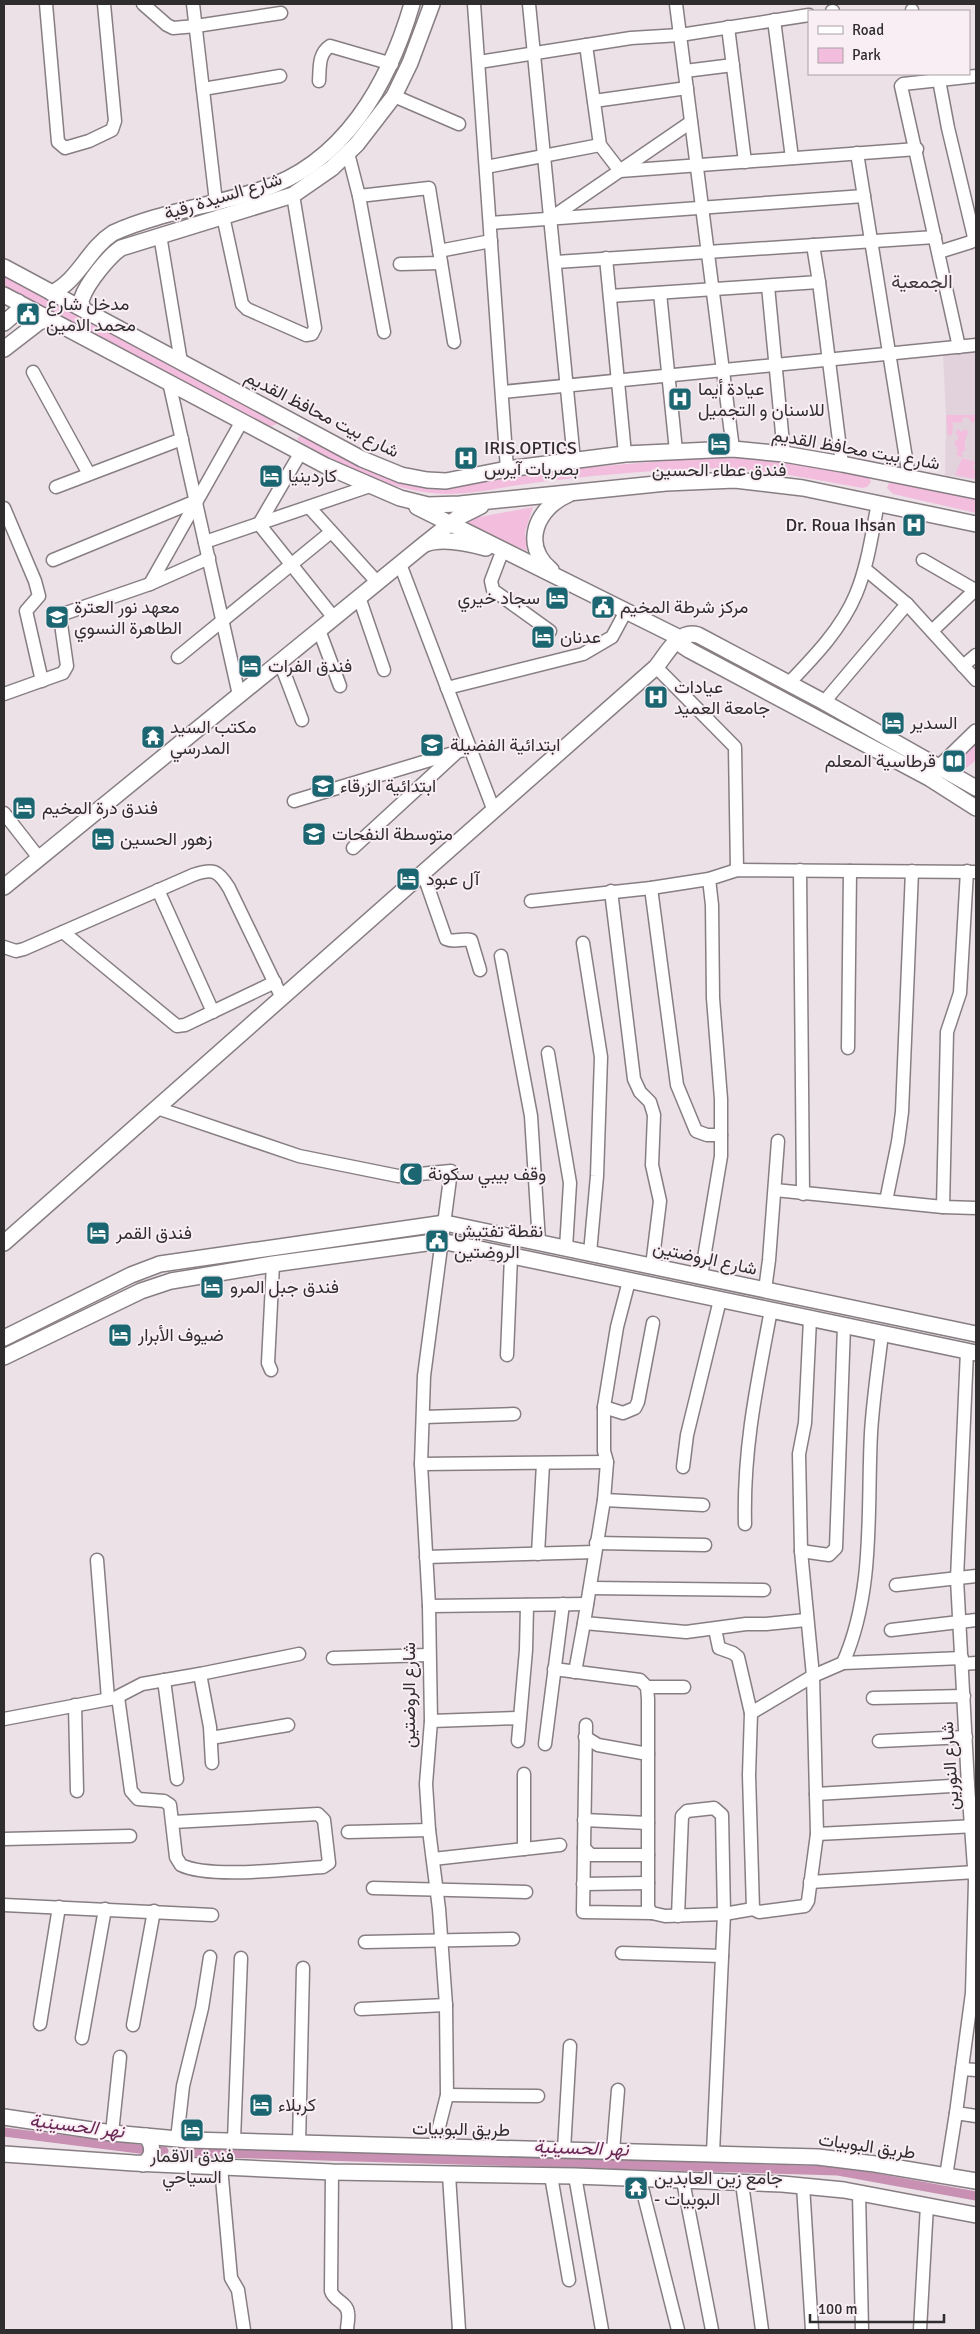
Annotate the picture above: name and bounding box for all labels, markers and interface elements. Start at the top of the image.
legend [808,10,970,75]
text: Road [852,21,884,39]
text: Park [852,46,881,64]
street label: شارع السيدة رقية [161,168,285,225]
district label: الجمعية [891,270,953,294]
place label: مدخل شارع محمد الامين [46,293,136,336]
public building icon: مدخل شارع محمد الامين [15,301,41,327]
street label: شارع بيت محافظ القديم [241,366,403,463]
place label: عيادة أيما للاسنان و التجميل [698,378,825,421]
hospital icon: عيادة أيما للاسنان و التجميل [667,386,693,412]
street label: شارع بيت محافظ القديم [770,423,942,476]
hotel icon: فندق عطاء الحسين [706,431,732,457]
place label: IRIS.OPTICS بصريات آيرس [484,437,579,480]
hospital icon: IRIS.OPTICS بصريات آيرس [453,445,479,471]
place label: فندق عطاء الحسين [652,459,786,481]
hotel icon: كاردينيا [258,463,284,489]
place label: كاردينيا [288,465,337,487]
hospital icon: Dr. Roua Ihsan [901,512,927,538]
place label: Dr. Roua Ihsan [785,514,896,536]
hotel icon: سجاد خيري [544,585,570,611]
place label: سجاد خيري [457,587,540,613]
public building icon: مركز شرطة المخيم [590,594,616,620]
place label: معهد نور العترة الطاهرة النسوي [74,596,182,643]
place label: مركز شرطة المخيم [620,596,748,619]
school or university icon: معهد نور العترة الطاهرة النسوي [44,604,70,630]
hotel icon: عدنان [530,624,556,650]
place label: عدنان [560,626,601,648]
hotel icon: فندق الفرات [237,653,263,679]
place label: فندق الفرات [268,655,352,677]
place label: عيادات جامعة العميد [674,676,770,719]
hospital icon: عيادات جامعة العميد [643,684,669,710]
hotel icon: السدير [880,710,906,736]
place label: السدير [909,712,957,734]
place label: مكتب السيد المدرسي [170,716,257,763]
temple icon: مكتب السيد المدرسي [140,724,166,750]
school or university icon: ابتدائية الفضيلة [419,732,445,758]
place label: ابتدائية الفضيلة [450,734,560,756]
library icon: قرطاسية المعلم [941,748,967,774]
place label: قرطاسية المعلم [825,750,936,773]
school or university icon: ابتدائية الزرقاء [310,773,336,799]
place label: ابتدائية الزرقاء [340,775,436,797]
hotel icon: فندق درة المخيم [11,795,37,821]
place label: فندق درة المخيم [42,797,158,820]
school or university icon: متوسطة النفحات [301,821,327,847]
place label: متوسطة النفحات [332,823,453,845]
hotel icon: زهور الحسين [90,826,116,852]
place label: زهور الحسين [120,828,212,850]
hotel icon: آل عبود [395,866,421,892]
place label: آل عبود [426,868,481,890]
mosque icon: وقف بيبي سكونة [398,1161,424,1187]
place label: وقف بيبي سكونة [428,1163,546,1189]
hotel icon: فندق القمر [85,1220,111,1246]
place label: نقطة تفتيش الروضتين [454,1220,543,1263]
place label: فندق القمر [115,1222,192,1244]
public building icon: نقطة تفتيش الروضتين [424,1228,450,1254]
street label: شارع الروضتين [651,1236,759,1281]
hotel icon: فندق جبل المرو [199,1274,225,1300]
place label: فندق جبل المرو [230,1276,339,1298]
hotel icon: ضيوف الأبرار [107,1322,133,1348]
place label: ضيوف الأبرار [137,1324,224,1346]
street label: شارع الروضتين [398,1642,421,1748]
street label: شارع النورين [936,1721,965,1811]
hotel icon: كربلاء [248,2092,274,2118]
place label: كربلاء [278,2094,316,2116]
water label: نهر الحسينية [28,2108,127,2144]
hotel icon: فندق الاقمار السياحي [179,2117,205,2143]
street label: طريق البوبيات [412,2117,510,2141]
street label: طريق البوبيات [817,2128,917,2164]
water label: نهر الحسينية [533,2134,631,2162]
place label: فندق الاقمار السياحي [149,2145,234,2192]
place label: جامع زين العابدين - البوبيات [654,2167,783,2210]
temple icon: جامع زين العابدين - البوبيات [623,2175,649,2201]
scale bar [810,2292,944,2324]
text: 100 m [818,2300,858,2318]

